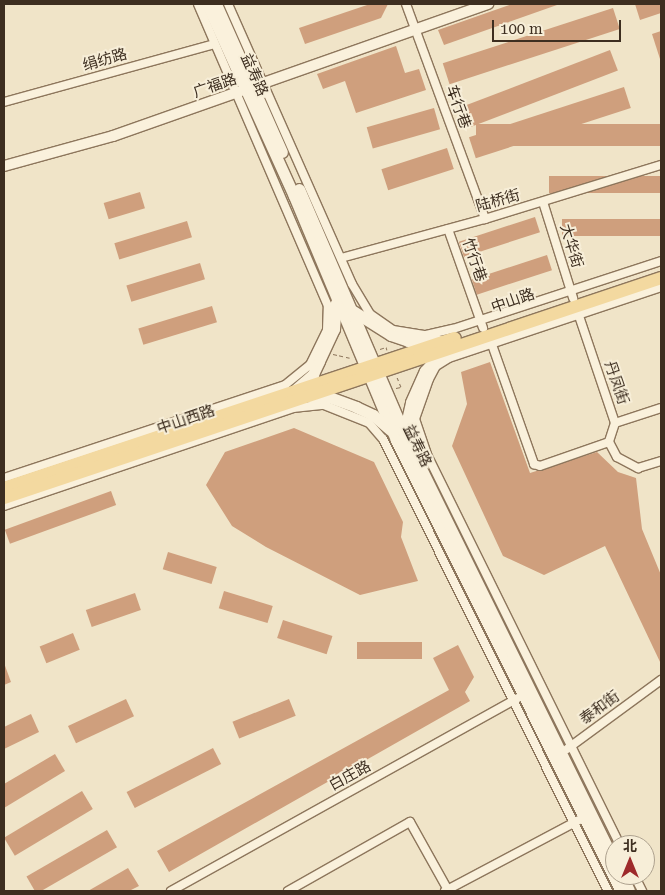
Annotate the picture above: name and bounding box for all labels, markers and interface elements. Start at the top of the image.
scale bar [495,10,624,42]
text: 100 m [500,20,543,38]
street label: 绢纺路 [81,45,129,75]
street label: 益寿路 [237,51,271,99]
street label: 广福路 [191,70,239,102]
street label: 车行巷 [442,83,474,131]
street label: 陆桥街 [474,186,522,216]
street label: 大华街 [556,222,586,270]
street label: 竹行巷 [458,236,490,284]
street label: 中山路 [489,285,537,317]
street label: 丹凤街 [600,359,632,407]
street label: 中山西路 [155,402,217,438]
street label: 益寿路 [399,422,435,470]
street label: 泰和街 [577,687,623,729]
street label: 白庄路 [326,757,374,795]
north arrow [605,835,655,885]
text: 北 [623,838,637,854]

